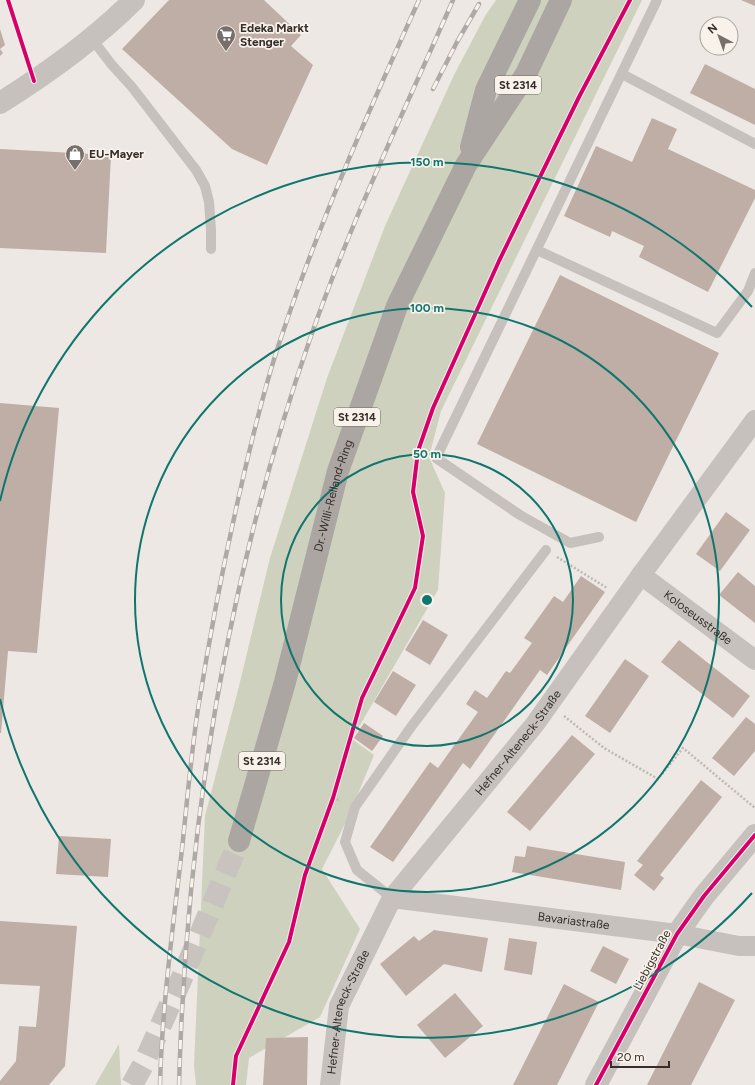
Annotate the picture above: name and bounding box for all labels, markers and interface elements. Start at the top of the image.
north arrow [699,16,739,56]
place label: Edeka Markt Stenger [240,21,309,49]
text: N [705,21,720,37]
supermarket icon: Edeka Markt Stenger [215,24,237,52]
road number: St 2314 [495,76,541,94]
shop icon: EU-Mayer [64,143,86,171]
place label: EU-Mayer [89,147,144,161]
text: 150 m [410,155,444,169]
text: 100 m [410,301,444,315]
road number: St 2314 [334,408,380,426]
street label: Dr.-Willi-Reiland-Ring [311,438,356,553]
text: 50 m [413,447,441,461]
street label: Koloseusstraße [661,587,735,648]
centre of rings [420,593,434,607]
street label: Hefner-Alteneck-Straße [472,687,564,798]
road number: St 2314 [239,752,285,770]
street label: Bavariastraße [537,909,611,932]
street label: Liebigstraße [630,927,674,992]
street label: Hefner-Alteneck-Straße [324,947,373,1075]
scale bar [611,1043,669,1069]
text: 20 m [617,1050,645,1064]

